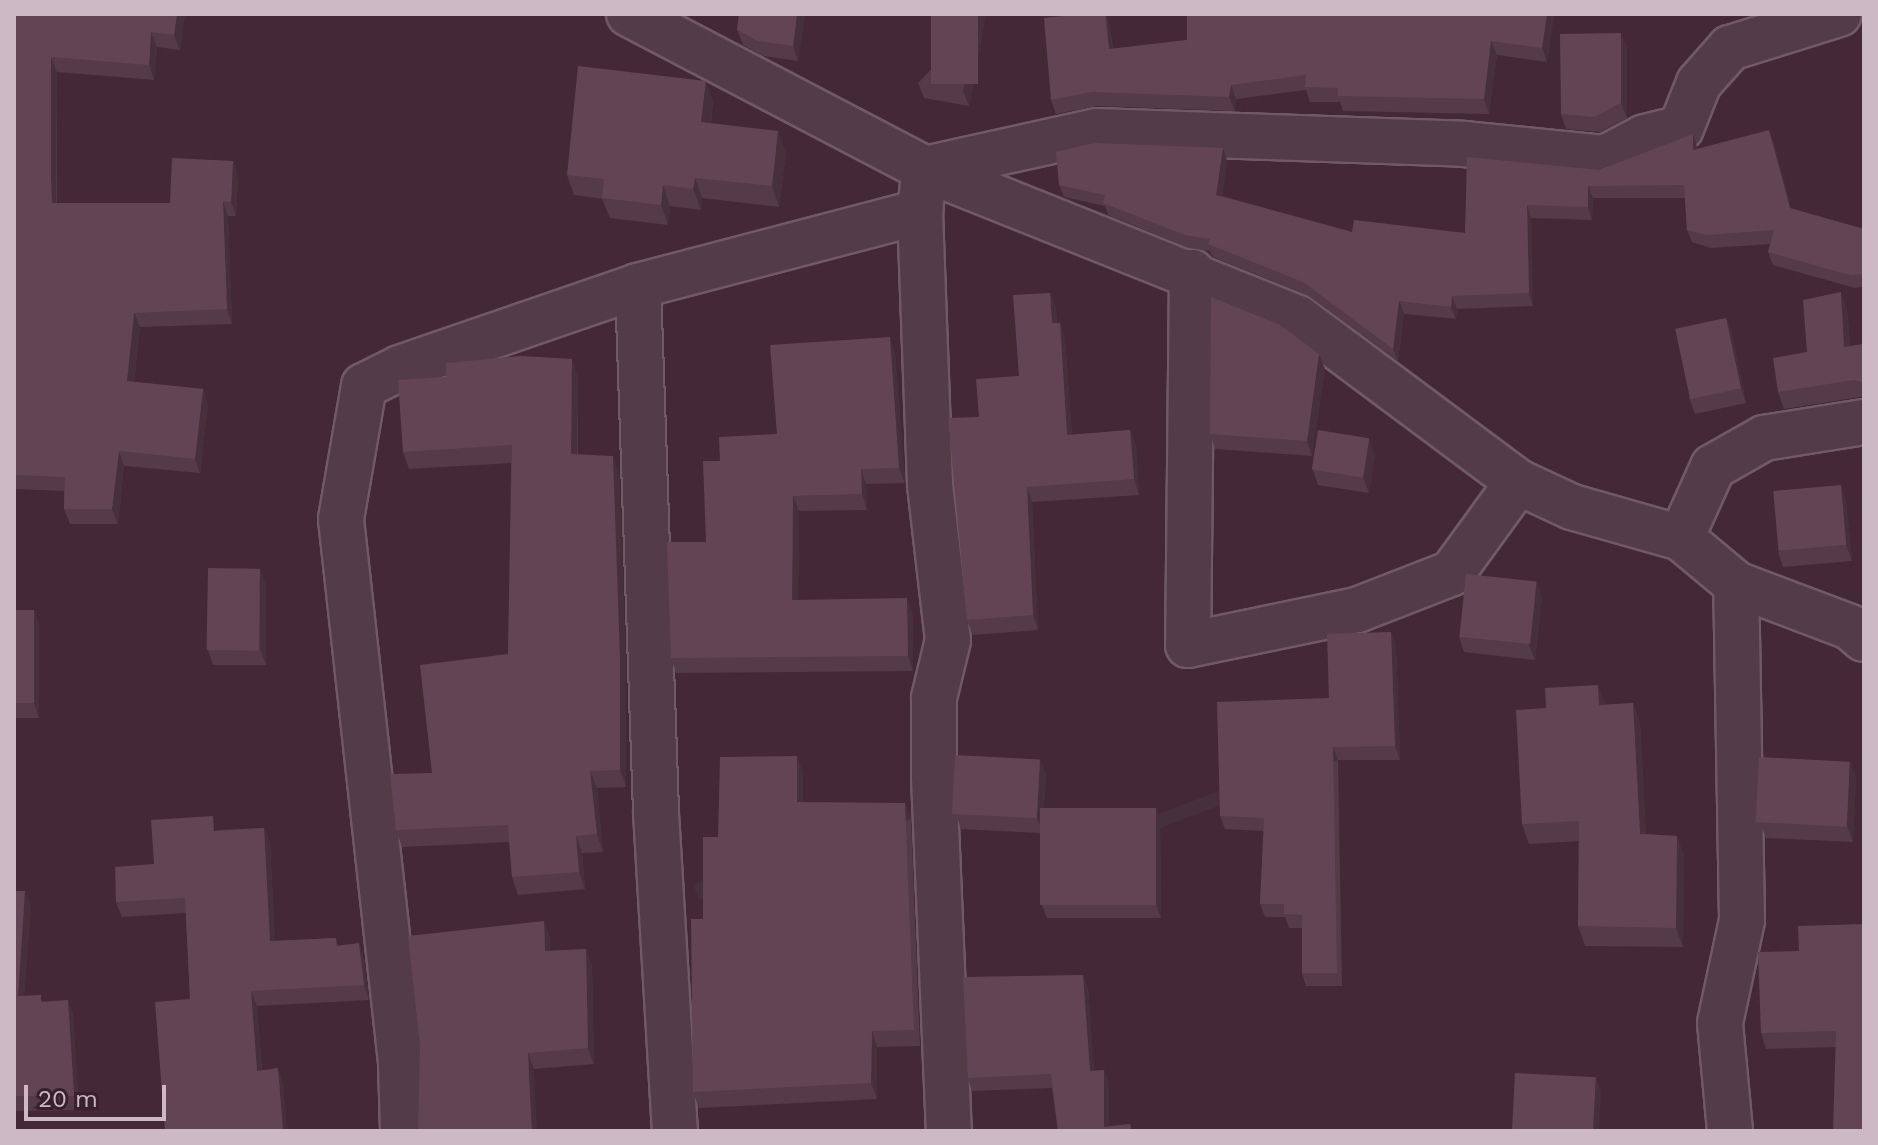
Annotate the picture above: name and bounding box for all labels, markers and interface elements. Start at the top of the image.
scale bar [28,1069,170,1119]
text: 20 m [38,1085,98,1113]

